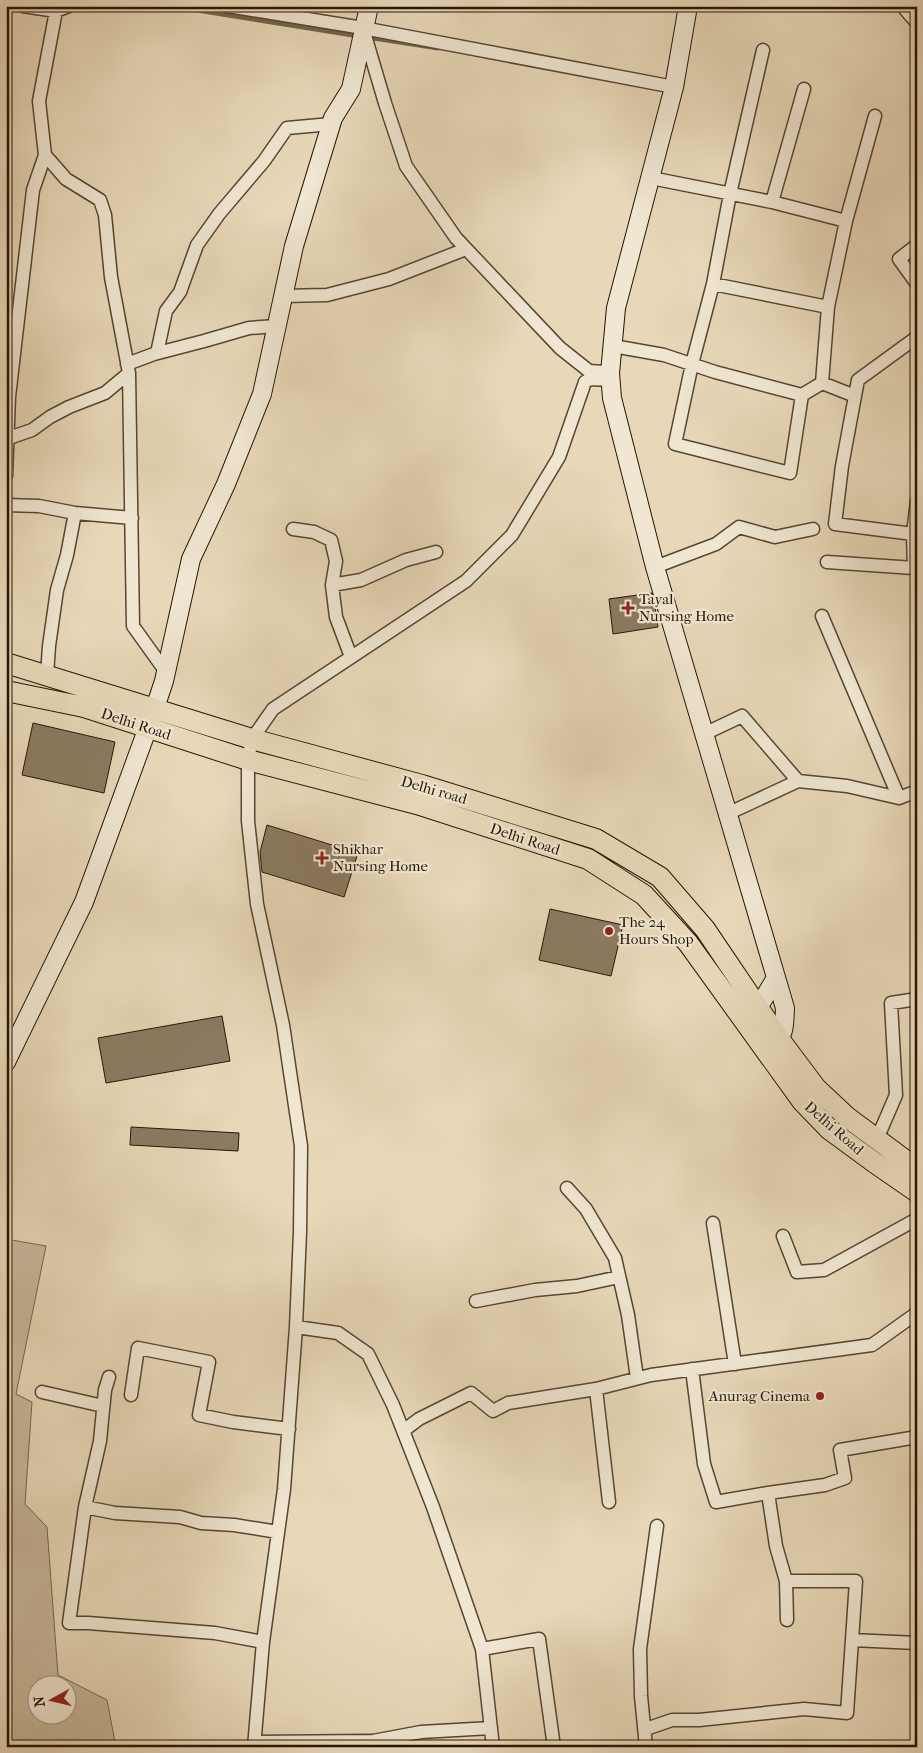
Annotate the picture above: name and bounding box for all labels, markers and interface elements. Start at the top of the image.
place label: Tayal Nursing Home [639,590,734,625]
marker: Tayal Nursing Home [621,601,635,615]
street label: Delhi Road [99,704,174,744]
street label: Delhi road [399,772,470,808]
street label: Delhi Road [488,819,563,859]
place label: Shikhar Nursing Home [333,840,428,875]
marker: Shikhar Nursing Home [315,851,329,865]
place label: The 24 Hours Shop [619,913,694,948]
marker: The 24 Hours Shop [603,925,615,937]
street label: Delhi Road [801,1097,868,1159]
place label: Anurag Cinema [708,1387,811,1405]
marker: Anurag Cinema [814,1390,826,1402]
north arrow [28,1676,78,1726]
text: N [30,1695,49,1708]

